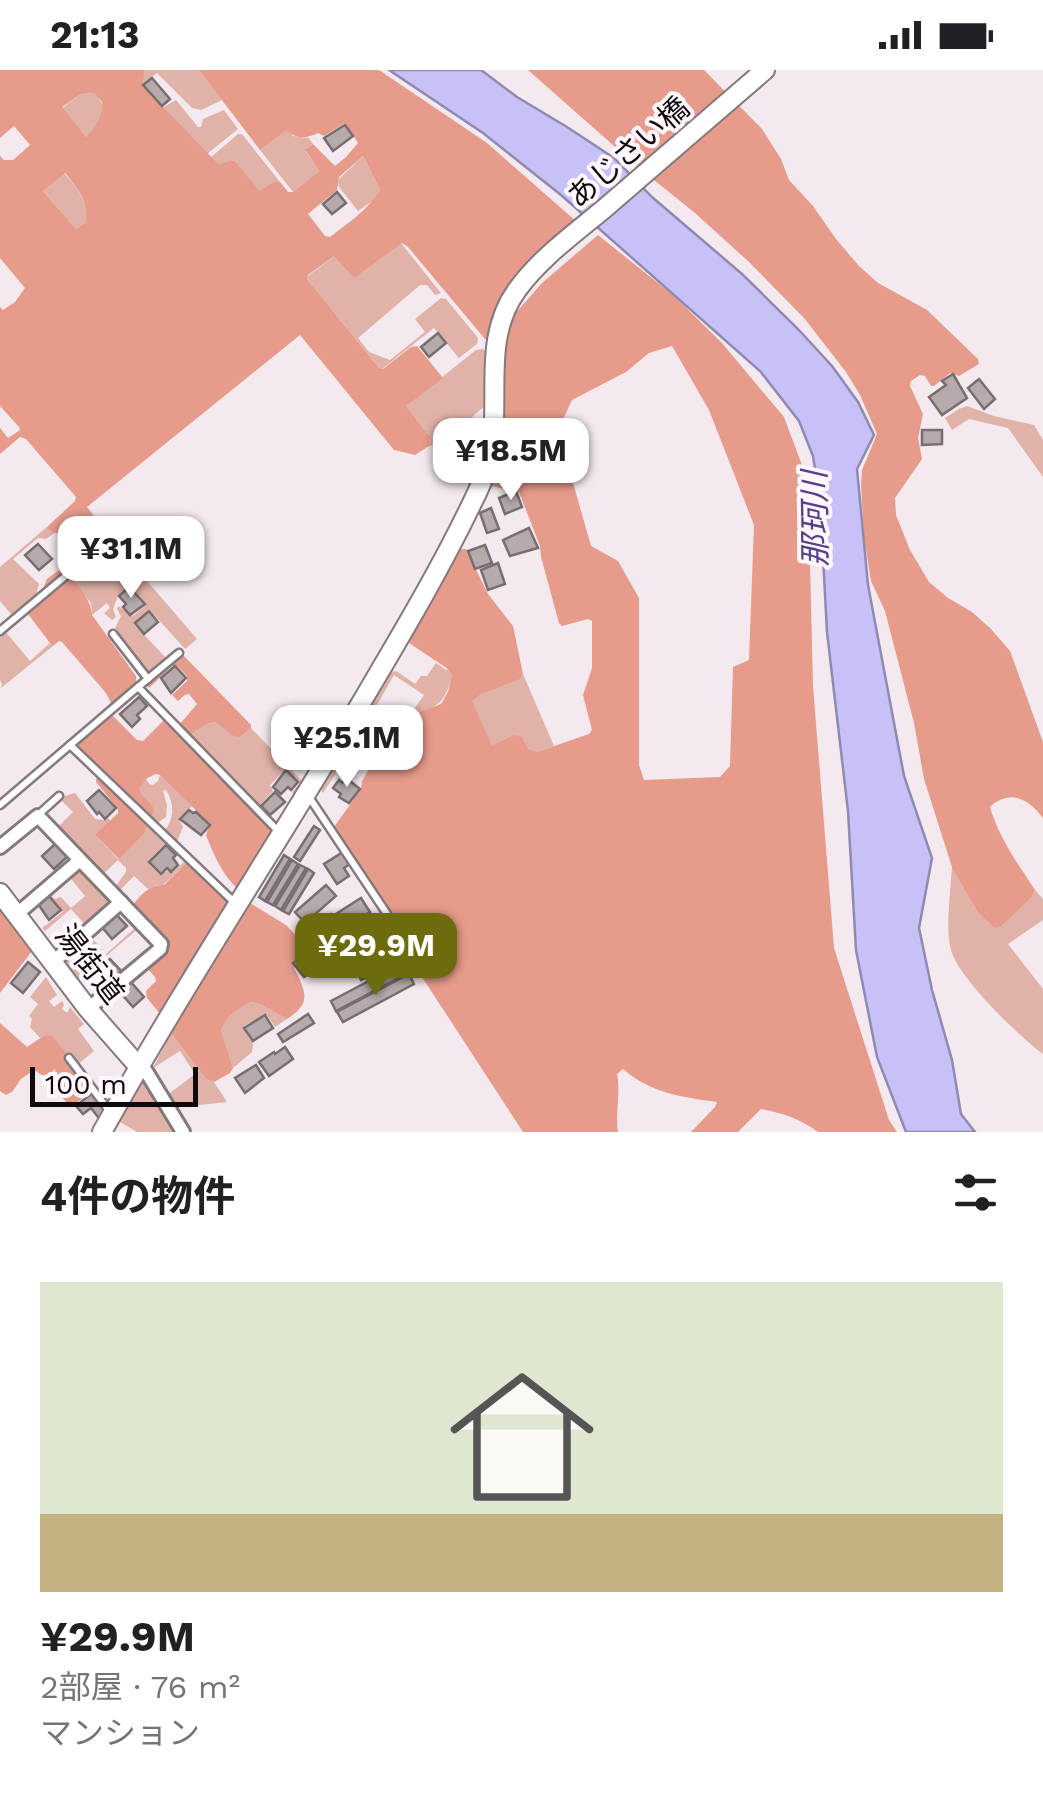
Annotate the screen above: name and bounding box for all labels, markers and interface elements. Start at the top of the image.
text: 21:13 [50,13,139,57]
street label: あじさい橋 [560,90,696,214]
pin: ¥18.5M [430,418,592,503]
text: ¥18.5M [455,431,567,469]
water label: 那珂川 [795,468,835,567]
pin: ¥31.1M [50,516,212,601]
text: ¥31.1M [79,529,183,567]
pin: ¥25.1M [266,705,428,790]
text: ¥25.1M [293,718,401,756]
pin: ¥29.9M [295,913,457,998]
street label: 湯街道 [49,918,131,1010]
text: ¥29.9M [317,926,435,964]
scale bar [30,1062,198,1106]
text: 100 m [45,1068,127,1101]
icon: filters [948,1165,1003,1220]
text: 4件の物件 [40,1172,235,1221]
icon: home [432,1347,612,1527]
text: ¥29.9M [40,1612,195,1661]
text: 2部屋 · 76 m² [40,1668,240,1706]
text: マンション [40,1714,200,1752]

